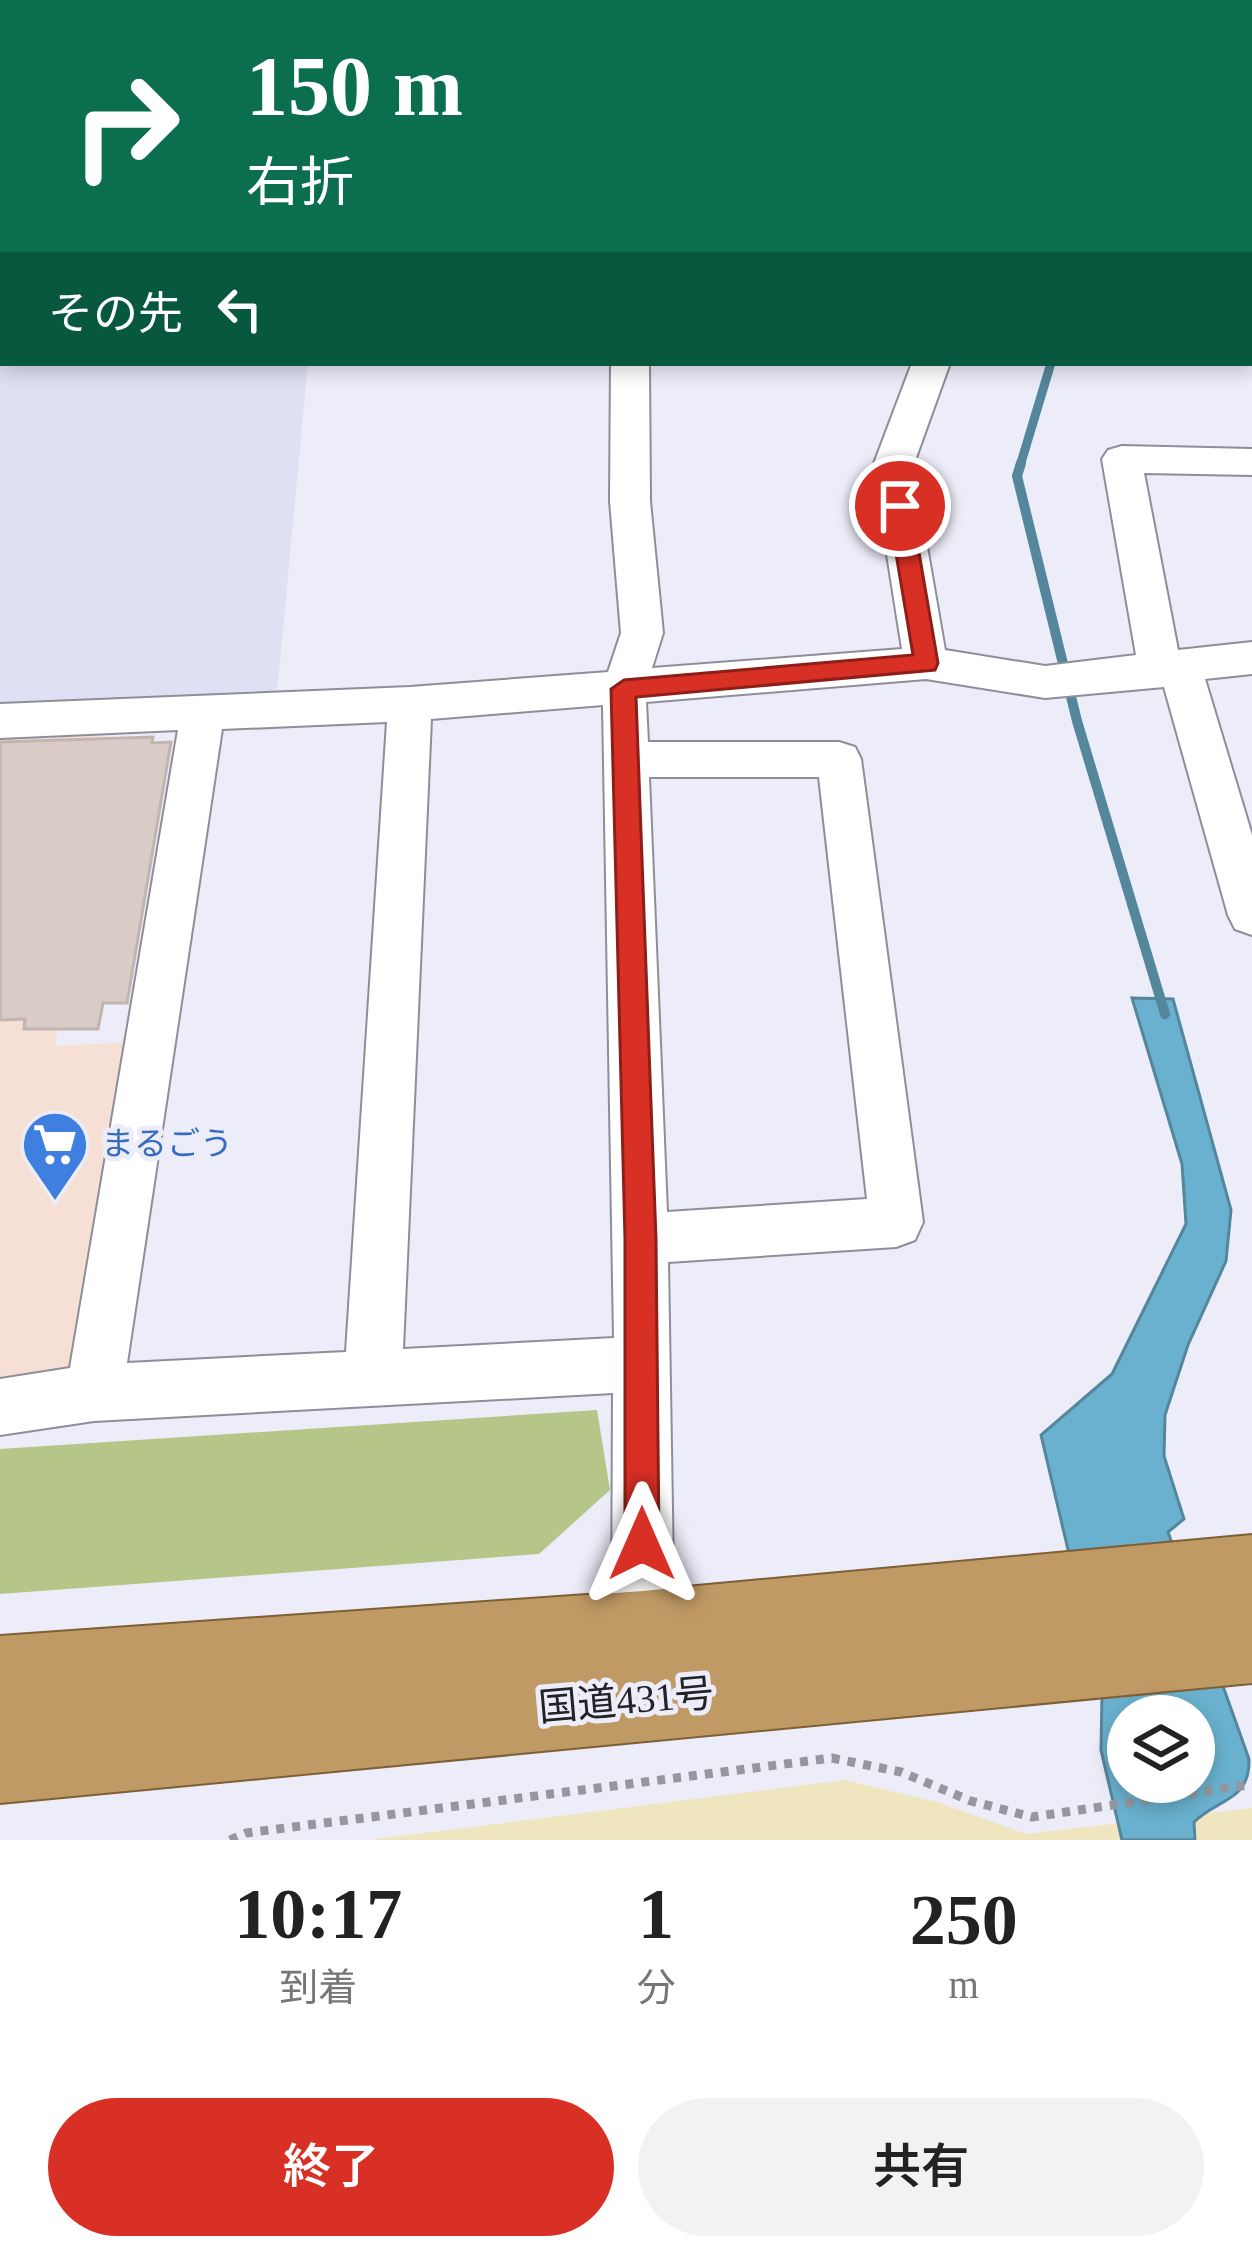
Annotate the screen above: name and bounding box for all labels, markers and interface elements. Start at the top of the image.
text: 150 m [246,40,463,133]
icon: right [48,48,204,204]
text: 右折 [246,153,354,213]
icon: left [207,276,273,342]
text: その先 [48,289,183,339]
pin [849,455,951,557]
icon: arrive [867,473,933,539]
supermarket icon: まるごう [20,1109,90,1203]
place label: まるごう [101,1126,233,1162]
position arrow [579,1481,705,1607]
street label: 国道431号 [537,1671,715,1729]
map controls [1107,1695,1215,1803]
button: layers [1107,1695,1215,1803]
text: 10:17 [234,1874,402,1954]
text: 1 [638,1874,674,1954]
text: 250 [910,1880,1018,1960]
text: m [949,1963,979,2006]
text: 到着 [279,1966,357,2009]
text: 分 [636,1966,676,2009]
button: 終了 [48,2098,614,2236]
button: 共有 [638,2098,1204,2236]

